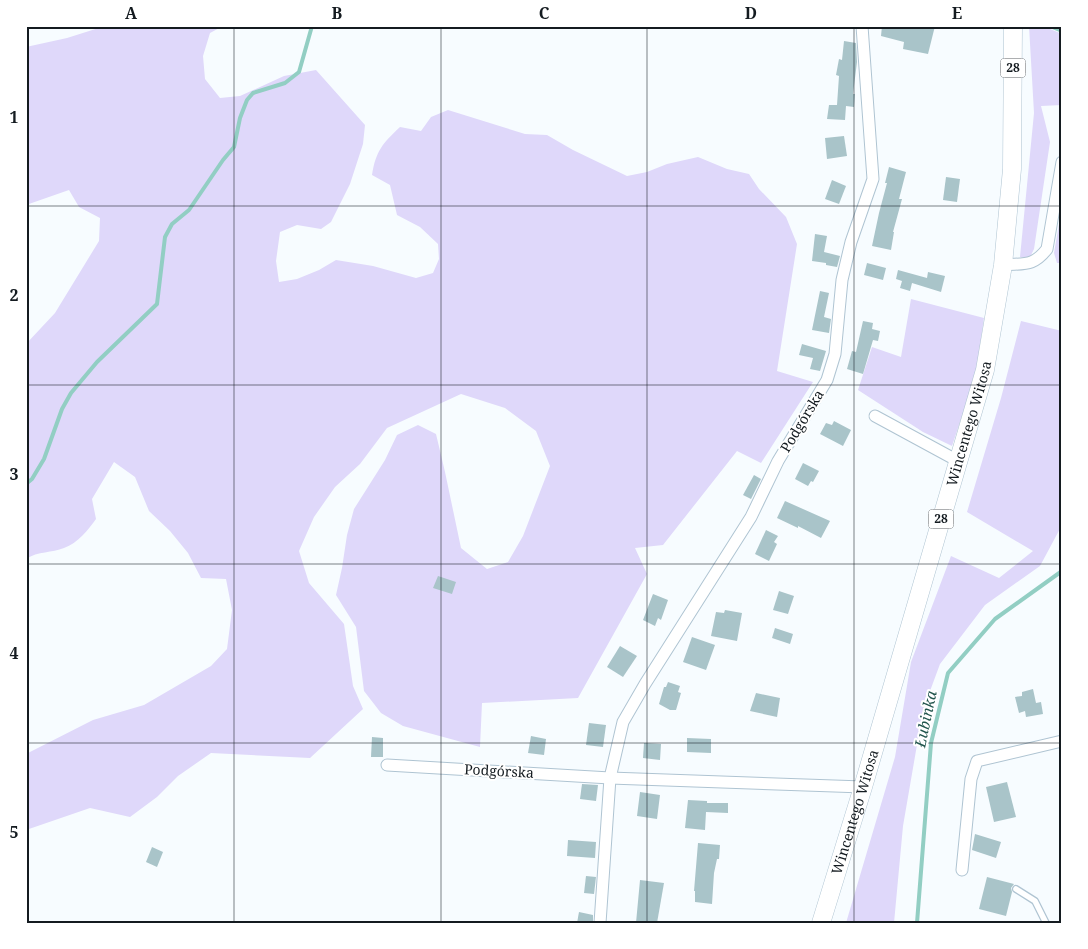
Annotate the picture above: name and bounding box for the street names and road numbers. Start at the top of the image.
road number: 28 [1000,58,1026,78]
street label: Wincentego Witosa [942,359,995,488]
street label: Podgórska [775,386,828,456]
road number: 28 [928,509,954,528]
street label: Wincentego Witosa [827,747,882,877]
street label: Podgórska [464,759,534,782]

